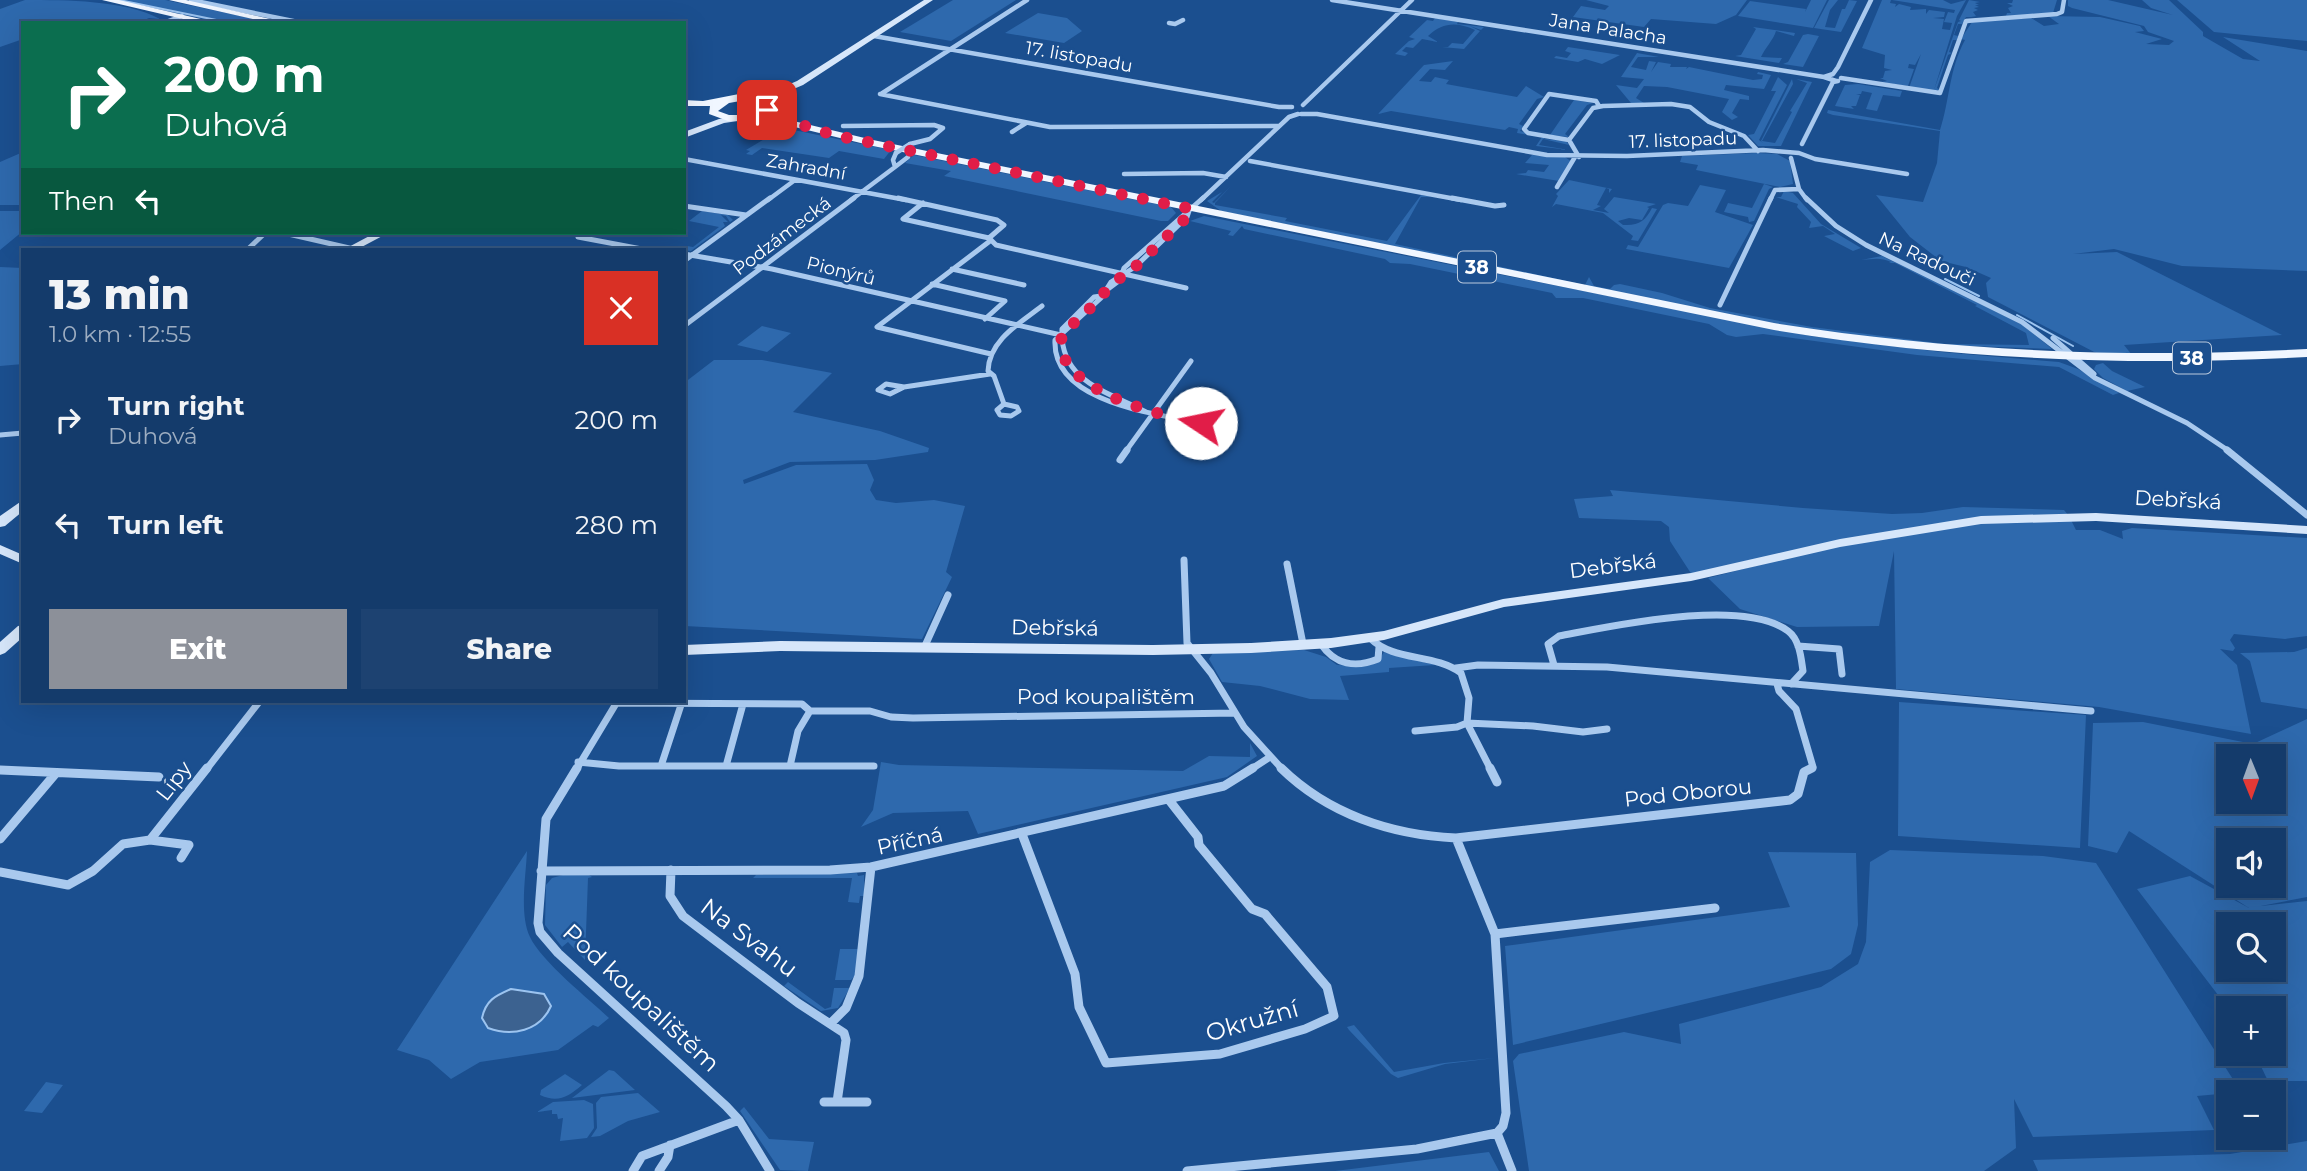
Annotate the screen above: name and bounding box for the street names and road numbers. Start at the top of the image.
street label: Jana Palacha [1547,9,1668,49]
street label: 17. listopadu [1024,37,1134,77]
street label: 17. listopadu [1628,127,1738,153]
street label: Zahradní [764,149,849,185]
street label: Podzámecká [729,192,835,280]
street label: Na Radouči [1875,227,1979,291]
street label: Pionýrů [804,252,878,290]
road number: 38 [1458,252,1496,282]
road number: 38 [2173,342,2211,374]
street label: Debřská [2134,485,2222,514]
street label: Debřská [1568,548,1658,583]
street label: Debřská [1011,614,1099,641]
street label: Pod koupalištěm [1017,684,1195,709]
street label: Lípy [150,755,197,805]
street label: Pod Oborou [1623,773,1753,812]
street label: Příčná [875,821,945,860]
street label: Na Svahu [695,892,803,983]
street label: Pod koupalištěm [557,918,726,1078]
street label: Okružní [1202,993,1303,1048]

